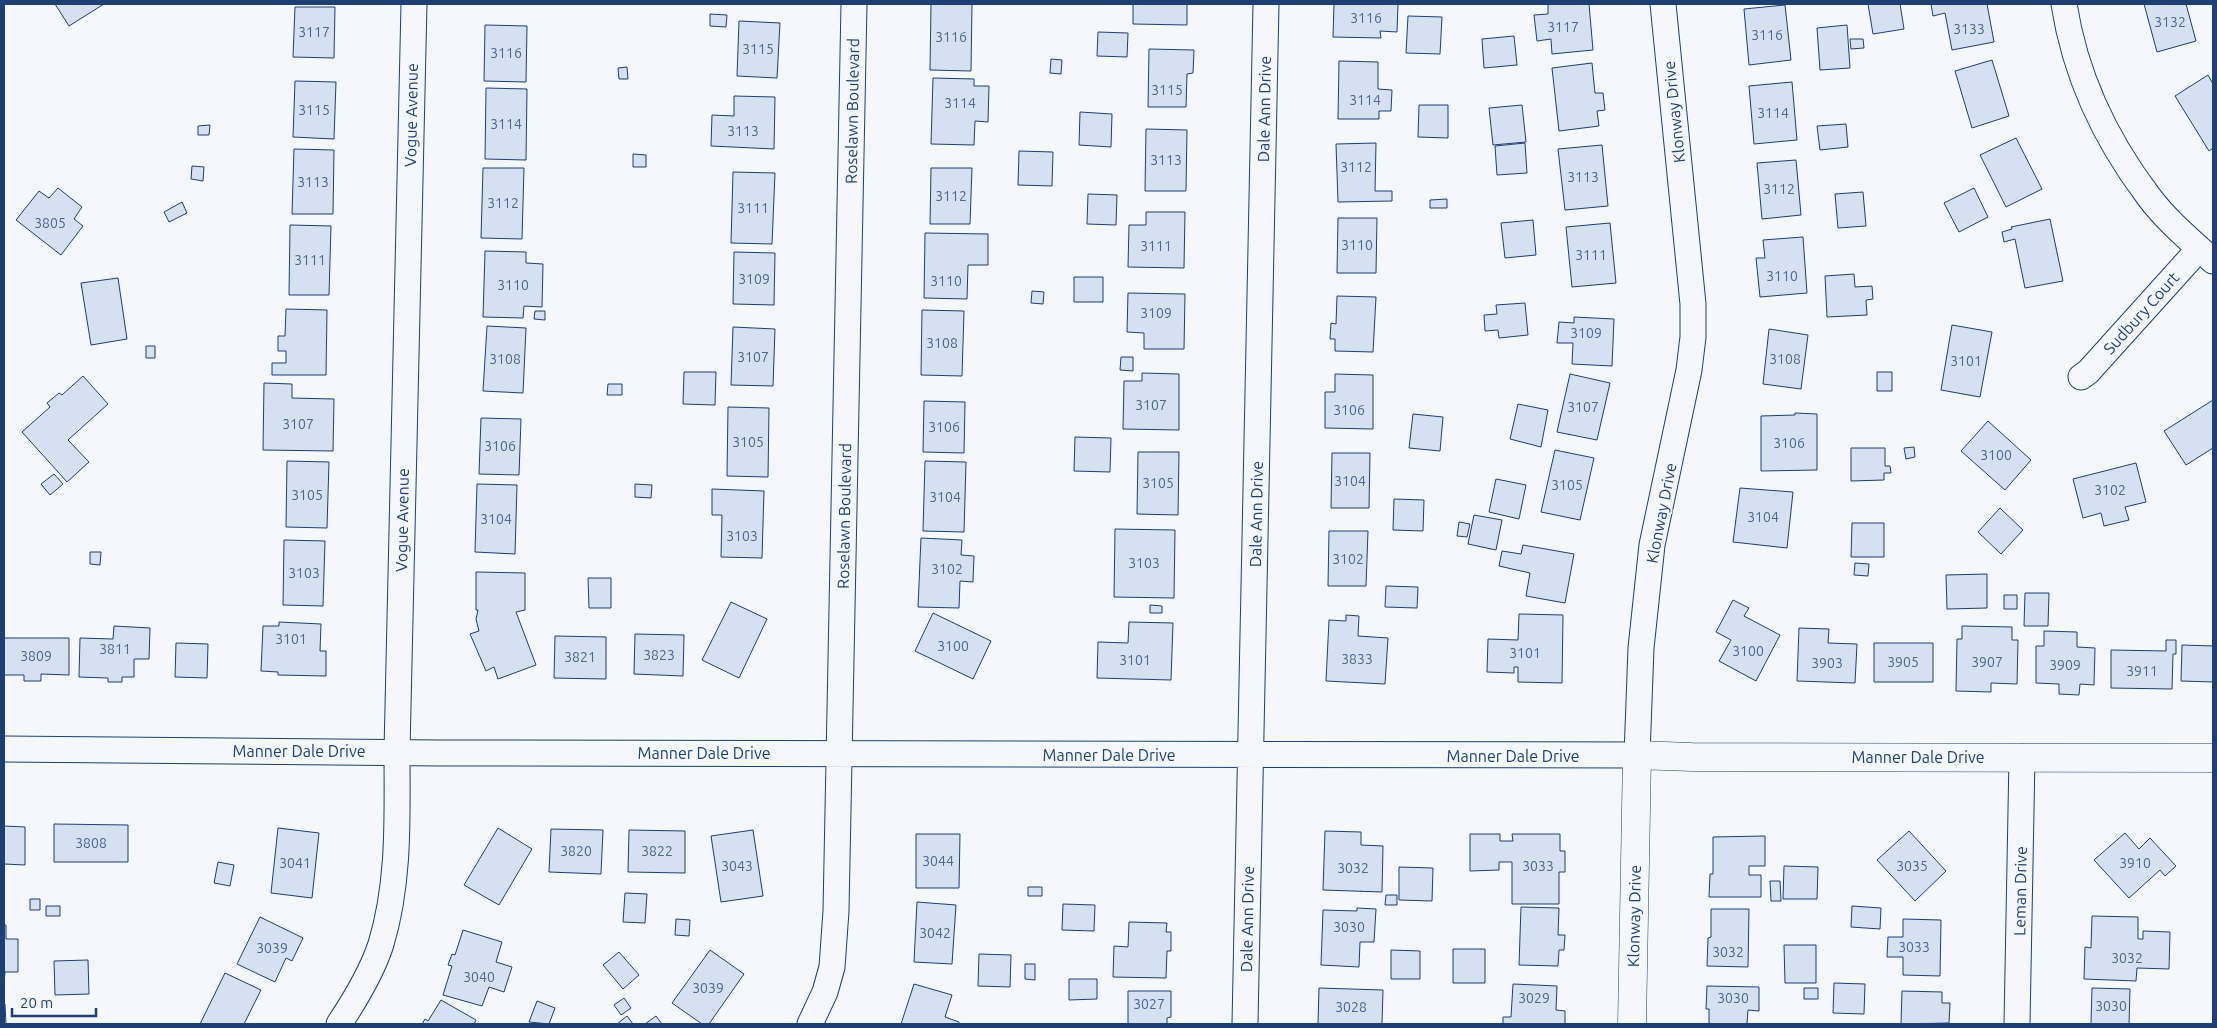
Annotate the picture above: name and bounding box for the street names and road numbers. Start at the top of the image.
street label: Roselawn Boulevard [842,38,862,184]
street label: Dale Ann Drive [1254,56,1274,162]
street label: Klonway Drive [1660,60,1688,164]
street label: Vogue Avenue [401,63,421,167]
street label: Sudbury Court [2100,268,2183,358]
street label: Roselawn Boulevard [834,443,854,589]
street label: Dale Ann Drive [1246,461,1266,567]
street label: Klonway Drive [1642,461,1680,565]
street label: Vogue Avenue [392,468,412,572]
street label: Manner Dale Drive [233,742,366,760]
street label: Manner Dale Drive [638,744,771,762]
street label: Manner Dale Drive [1043,746,1176,764]
street label: Manner Dale Drive [1447,747,1580,765]
street label: Manner Dale Drive [1852,748,1985,766]
street label: Leman Drive [2010,846,2030,936]
street label: Klonway Drive [1624,865,1644,967]
street label: Dale Ann Drive [1237,866,1257,972]

